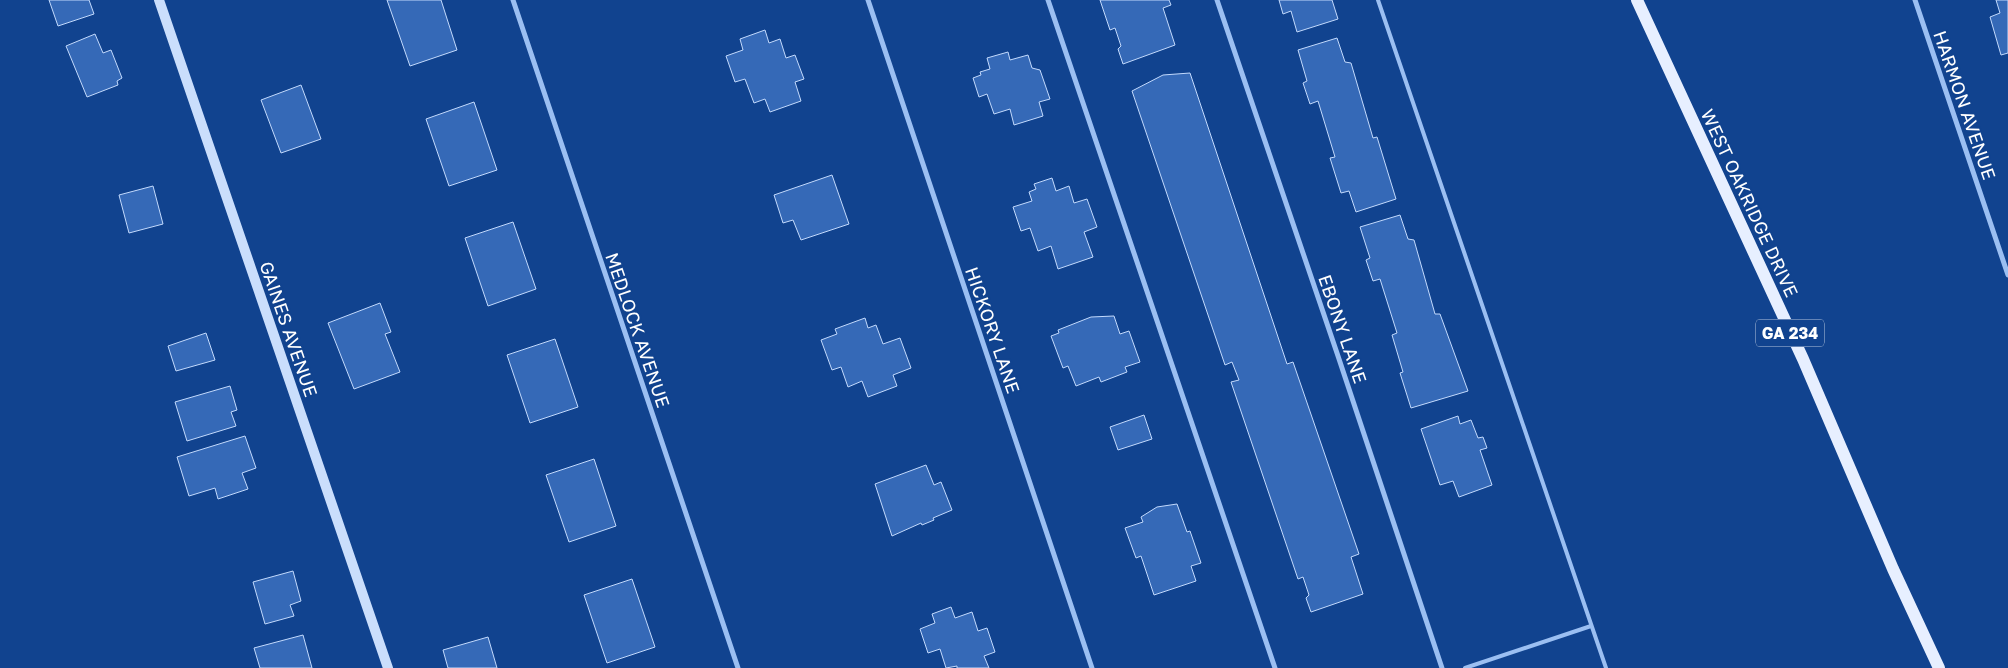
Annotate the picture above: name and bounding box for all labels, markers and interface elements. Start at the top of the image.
street label: HARMON AVENUE [1929,28,2001,182]
street label: WEST OAKRIDGE DRIVE [1697,105,1803,301]
street label: MEDLOCK AVENUE [601,250,675,410]
street label: GAINES AVENUE [255,258,323,400]
street label: HICKORY LANE [961,264,1025,396]
street label: EBONY LANE [1314,272,1372,386]
road number: GA 234 [1756,319,1824,346]

